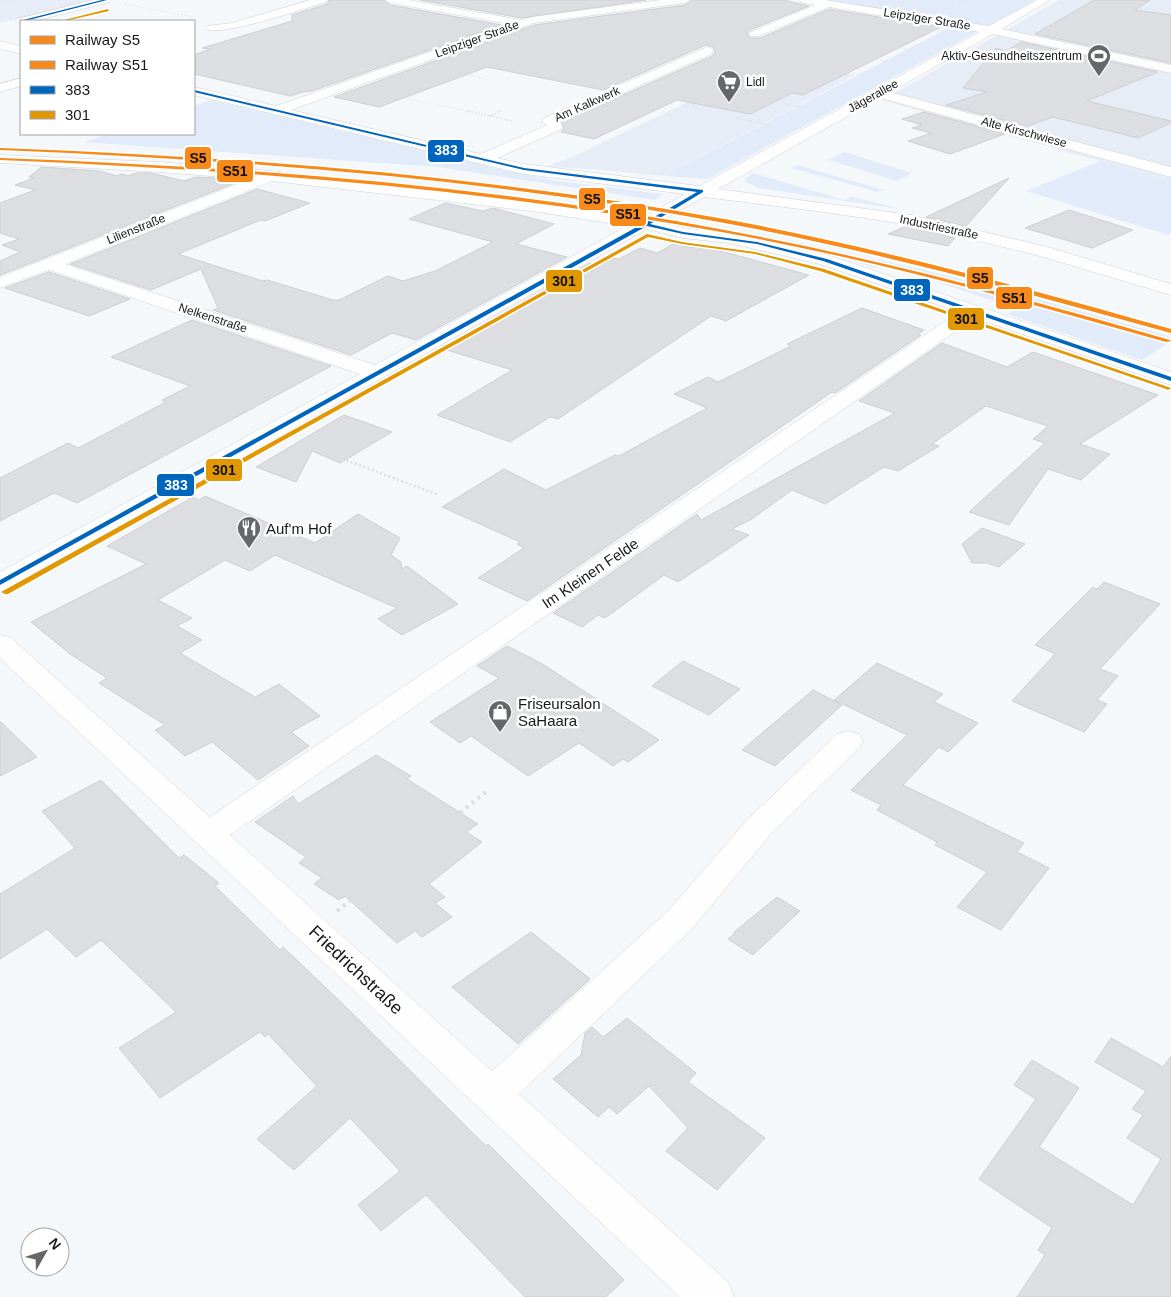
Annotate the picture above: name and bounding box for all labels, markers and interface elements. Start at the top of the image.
street label: Leipziger Straße [882,5,972,33]
street label: Leipziger Straße [433,17,521,61]
legend [20,20,195,135]
text: Railway S5 [65,31,140,48]
sports icon: Aktiv-Gesundheitszentrum [1086,43,1112,77]
place label: Aktiv-Gesundheitszentrum [941,49,1082,63]
text: Railway S51 [65,56,148,73]
supermarket icon: Lidl [716,69,742,103]
place label: Lidl [746,75,765,89]
street label: Jägerallee [845,76,901,116]
text: 383 [65,81,90,98]
street label: Am Kalkwerk [552,83,623,125]
text: 301 [65,106,90,123]
street label: Alte Kirschwiese [980,114,1069,150]
line badge: 383 [427,139,465,163]
text: 383 [434,142,458,158]
line badge: S5 [184,146,212,170]
text: S5 [189,150,207,166]
line badge: S51 [216,159,254,183]
text: S51 [223,163,248,179]
line badge: S5 [578,187,606,211]
text: S5 [583,191,601,207]
line badge: S51 [609,203,647,227]
text: S51 [616,206,641,222]
street label: Lilienstraße [105,211,168,247]
street label: Industriestraße [898,212,980,242]
line badge: S5 [966,266,994,290]
line badge: 301 [545,269,583,293]
text: S5 [971,270,989,286]
text: 301 [552,273,576,289]
line badge: 383 [893,278,931,302]
text: 383 [900,282,924,298]
line badge: S51 [995,286,1033,310]
text: S51 [1002,290,1027,306]
street label: Nelkenstraße [177,300,249,336]
line badge: 301 [947,307,985,331]
text: 301 [954,311,978,327]
line badge: 301 [205,458,243,482]
text: 301 [212,462,236,478]
line badge: 383 [156,473,195,497]
text: 383 [164,477,188,493]
restaurant icon: Auf'm Hof [236,515,262,549]
place label: Auf'm Hof [266,520,332,537]
street label: Im Kleinen Felde [539,534,641,612]
place label: Friseursalon SaHaara [518,695,601,729]
shop icon: Friseursalon SaHaara [487,699,513,733]
street label: Friedrichstraße [305,921,407,1019]
north arrow [20,1227,70,1277]
text: N [46,1235,65,1253]

